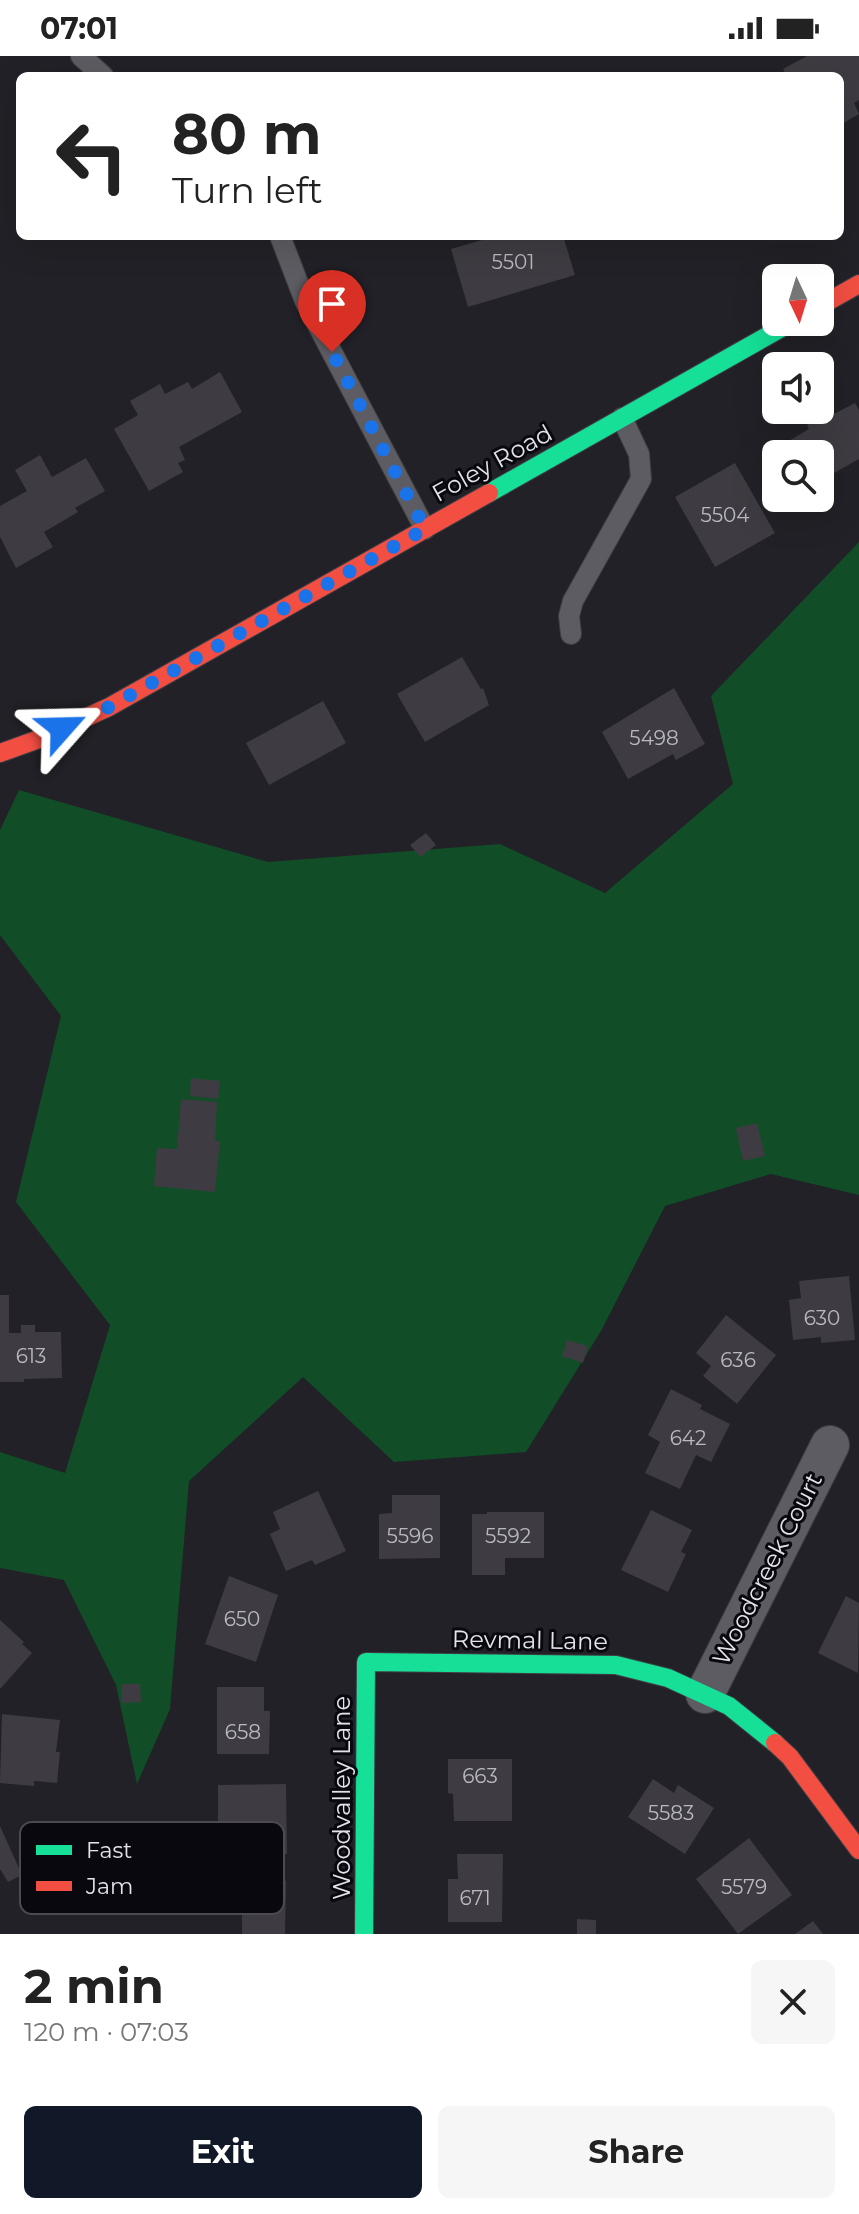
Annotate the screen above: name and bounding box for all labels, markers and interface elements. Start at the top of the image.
text: 07:01 [40,10,118,47]
text: 80 m [172,100,322,168]
icon: left [40,104,144,208]
text: Turn left [172,168,323,212]
house number: 5501 [492,250,535,274]
north arrow [762,264,834,336]
map controls [762,264,834,512]
pin [298,270,366,352]
icon: arrive [310,282,354,326]
button: sound [762,352,834,424]
street label: Foley Road [427,418,557,508]
button: search [762,440,834,512]
house number: 5504 [701,503,750,527]
position arrow [20,686,104,770]
house number: 5498 [629,726,679,750]
house number: 630 [804,1306,840,1330]
house number: 613 [16,1344,46,1368]
house number: 636 [720,1348,756,1372]
house number: 642 [670,1426,706,1450]
street label: Woodcreek Court [706,1468,828,1670]
house number: 5596 [387,1524,433,1548]
house number: 5592 [485,1524,531,1548]
house number: 650 [224,1607,260,1631]
street label: Revmal Lane [452,1624,608,1656]
street label: Woodvalley Lane [327,1696,356,1900]
house number: 658 [225,1720,261,1744]
house number: 663 [462,1764,498,1788]
house number: 5583 [648,1801,694,1825]
legend [20,1822,284,1914]
text: Fast [86,1837,132,1864]
text: Jam [85,1873,133,1900]
house number: 5579 [721,1875,767,1899]
house number: 671 [459,1886,491,1910]
text: 2 min [24,1957,164,2015]
button: close [751,1960,835,2044]
text: 120 m · 07:03 [24,2016,189,2048]
button: Exit [24,2106,422,2198]
button: Share [438,2106,835,2198]

